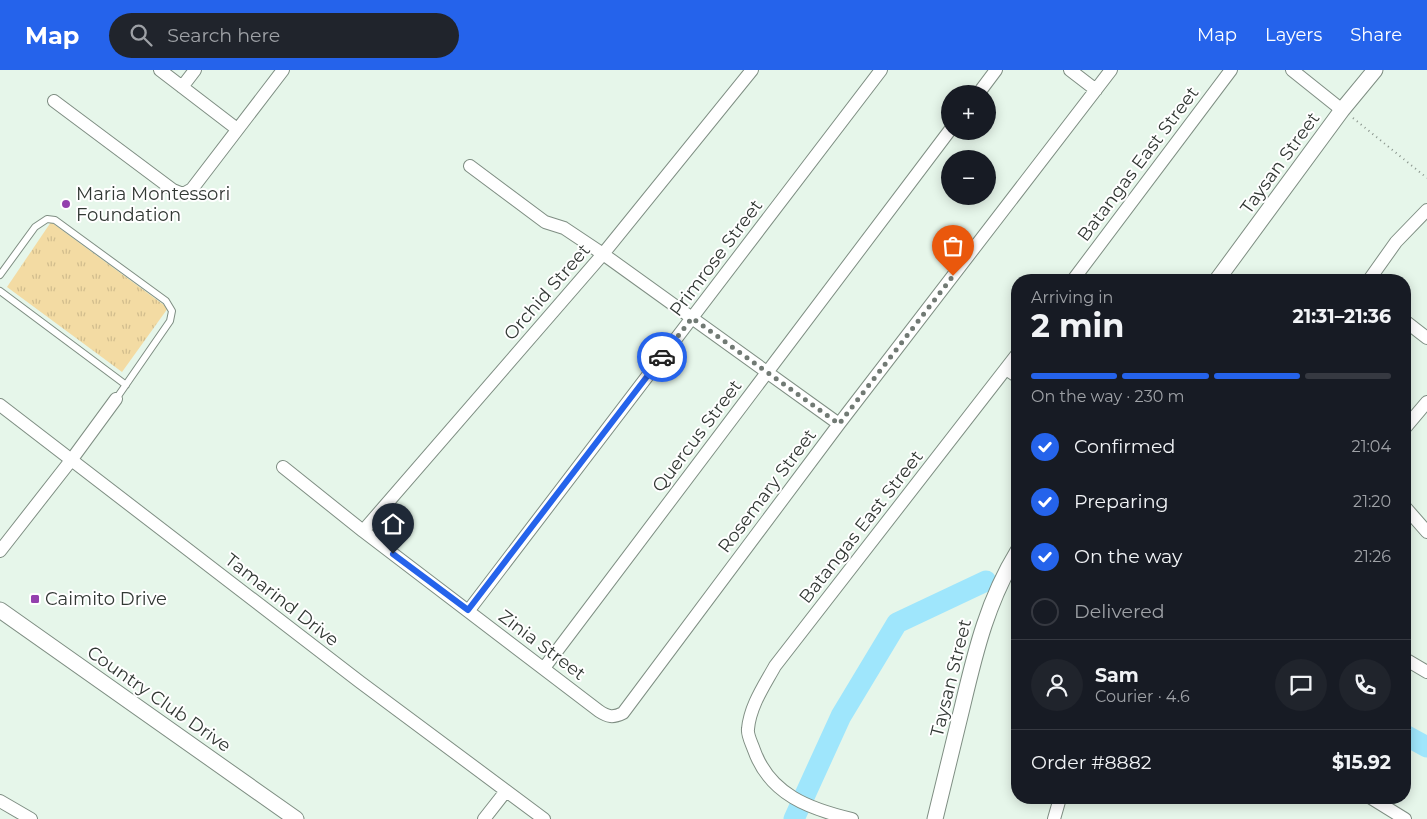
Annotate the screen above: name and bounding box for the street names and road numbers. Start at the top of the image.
street label: Batangas East Street [1073,82,1203,246]
street label: Taysan Street [1236,108,1324,218]
street label: Primrose Street [665,195,767,321]
street label: Orchid Street [499,239,595,345]
street label: Quercus Street [648,375,746,497]
street label: Rosemary Street [713,425,821,557]
street label: Batangas East Street [794,446,928,608]
street label: Tamarind Drive [221,549,343,651]
street label: Zinia Street [494,605,590,685]
street label: Taysan Street [926,617,976,739]
street label: Country Club Drive [83,641,235,757]

